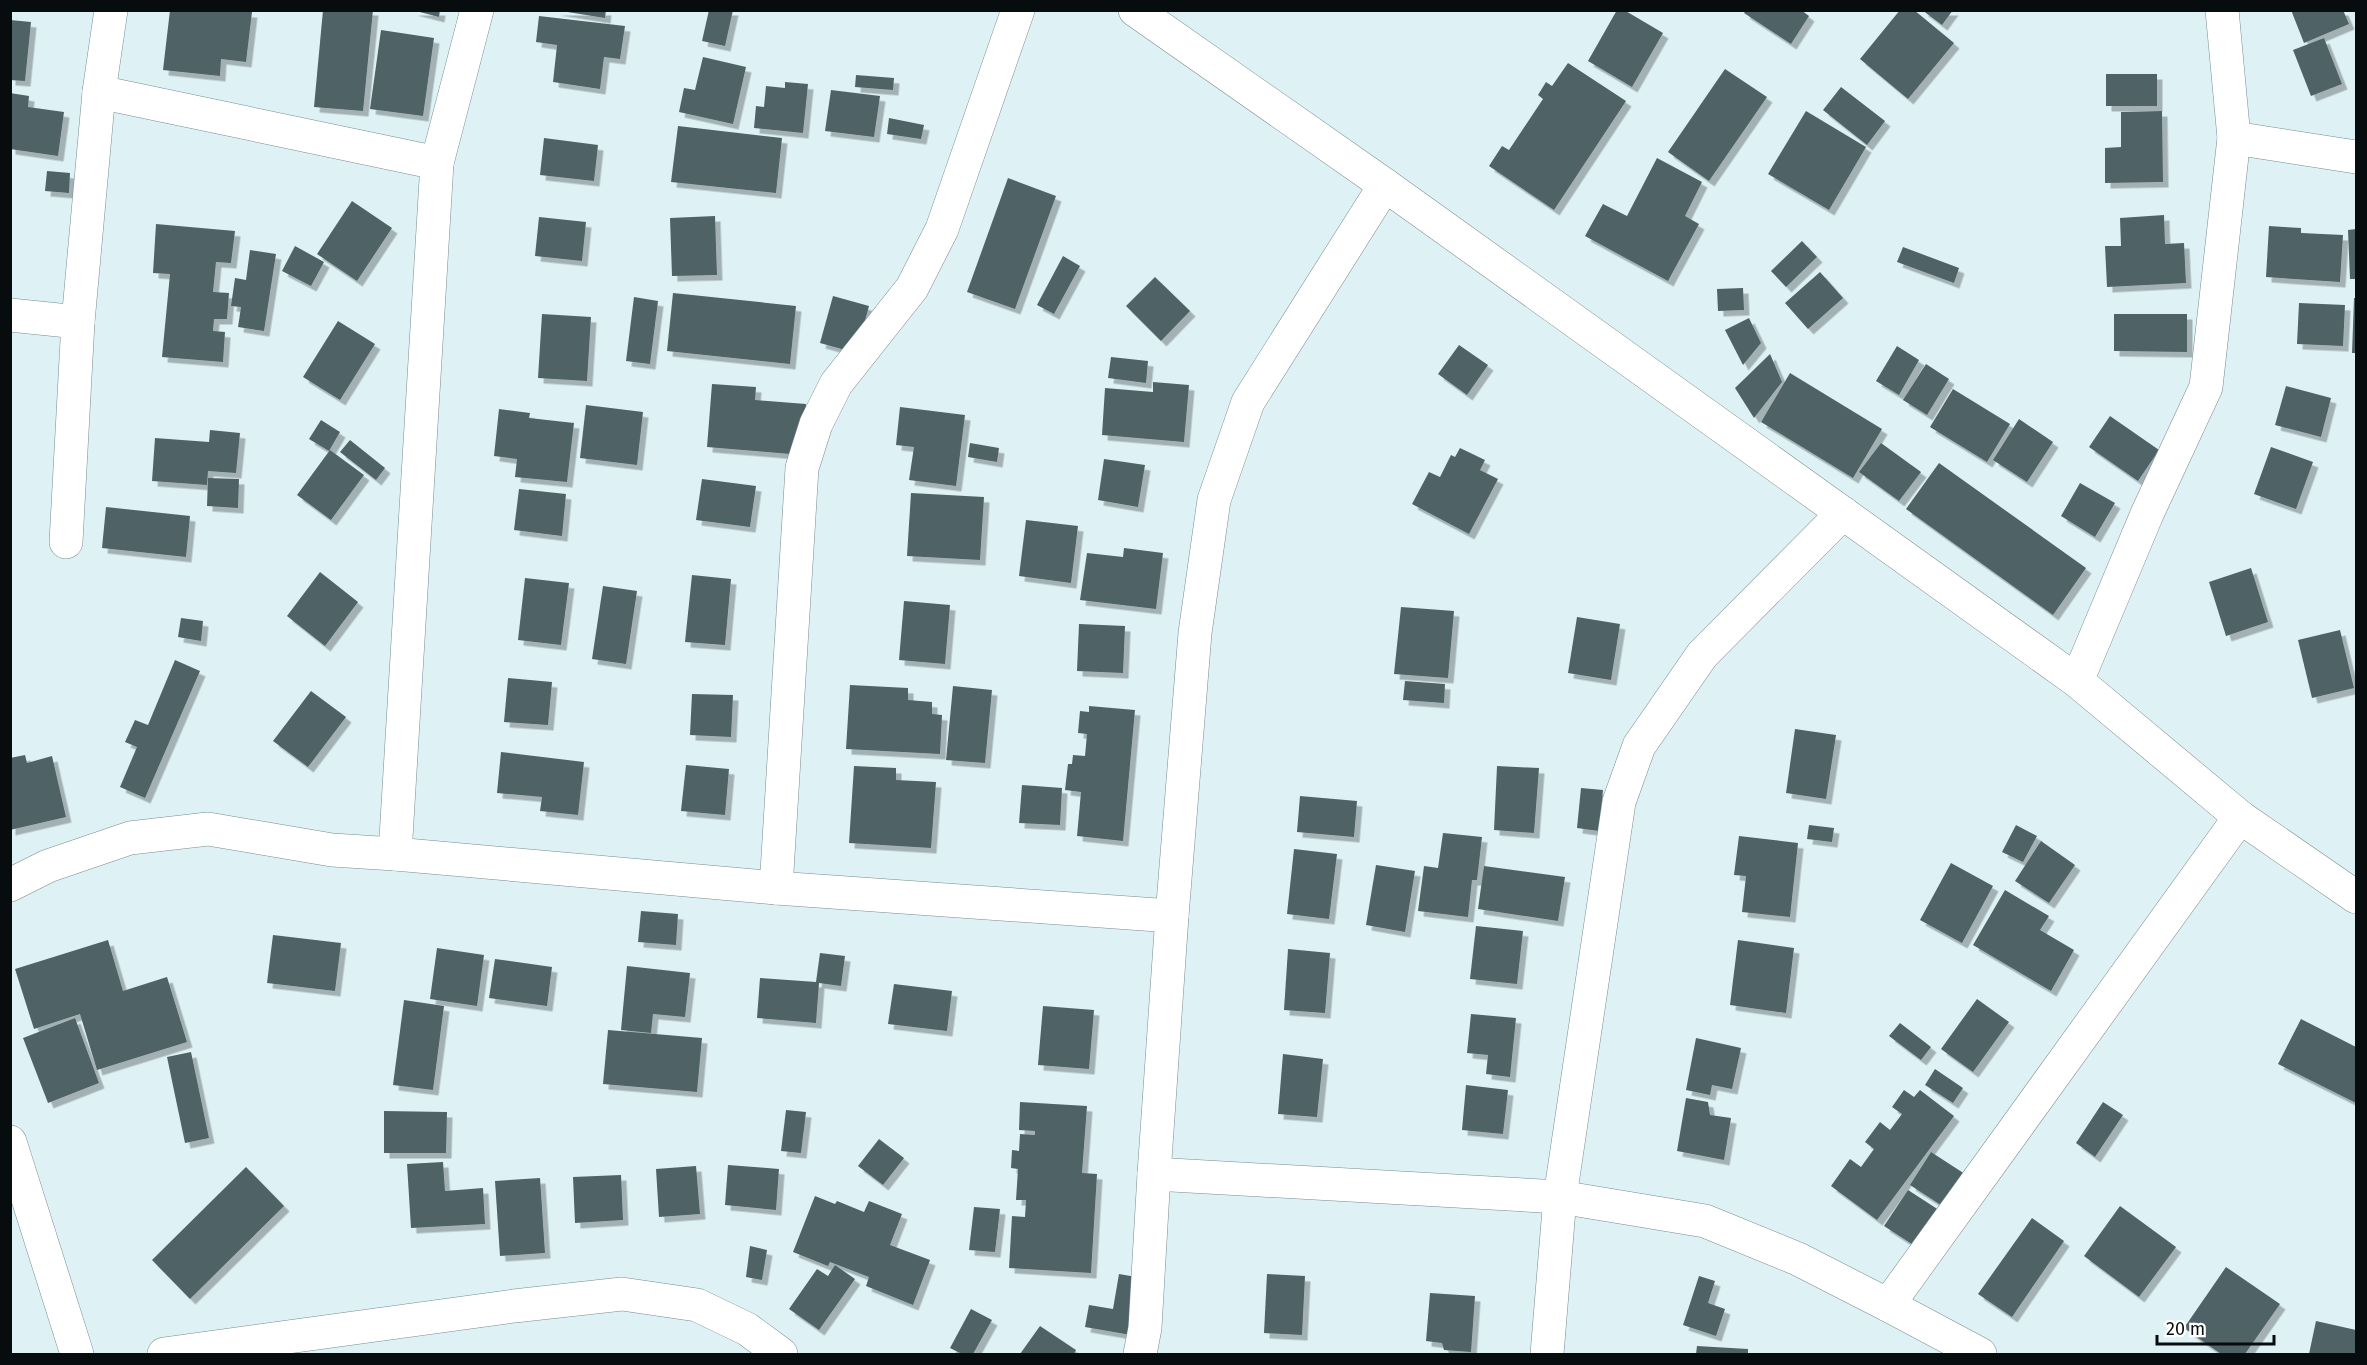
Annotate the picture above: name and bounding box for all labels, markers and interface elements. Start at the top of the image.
scale bar [2157,1308,2274,1346]
text: 20 m [2166,1318,2205,1340]

